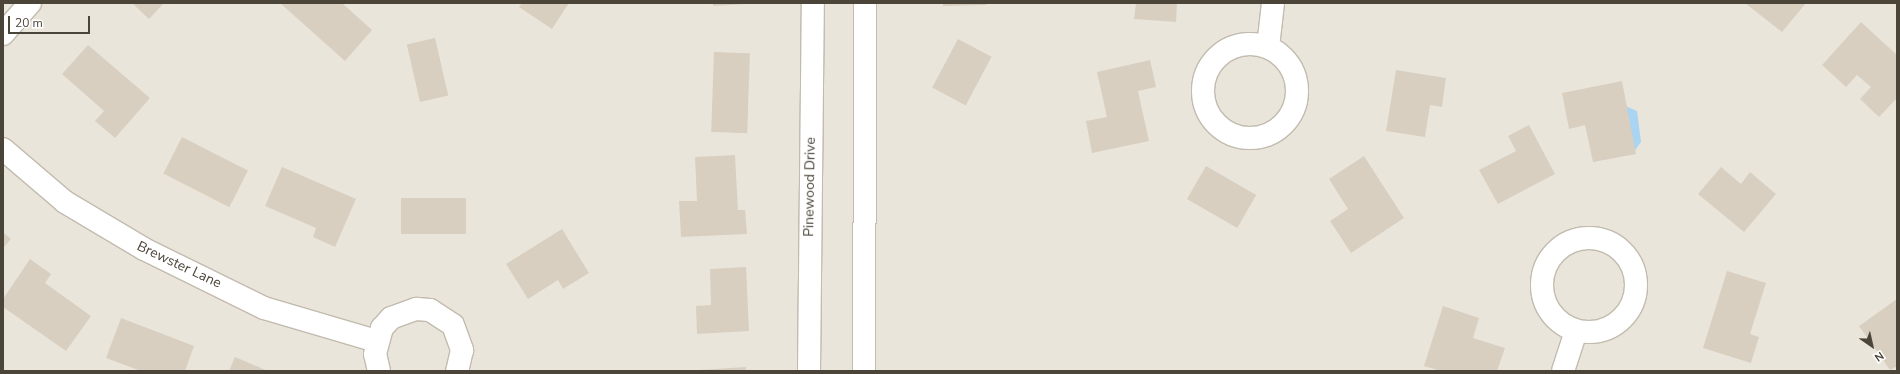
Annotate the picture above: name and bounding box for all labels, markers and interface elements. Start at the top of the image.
scale bar [10,8,92,34]
text: 20 m [15,15,43,31]
street label: Pinewood Drive [801,137,819,237]
street label: Brewster Lane [134,238,224,292]
north arrow [1852,326,1892,366]
text: N [1871,348,1887,365]

